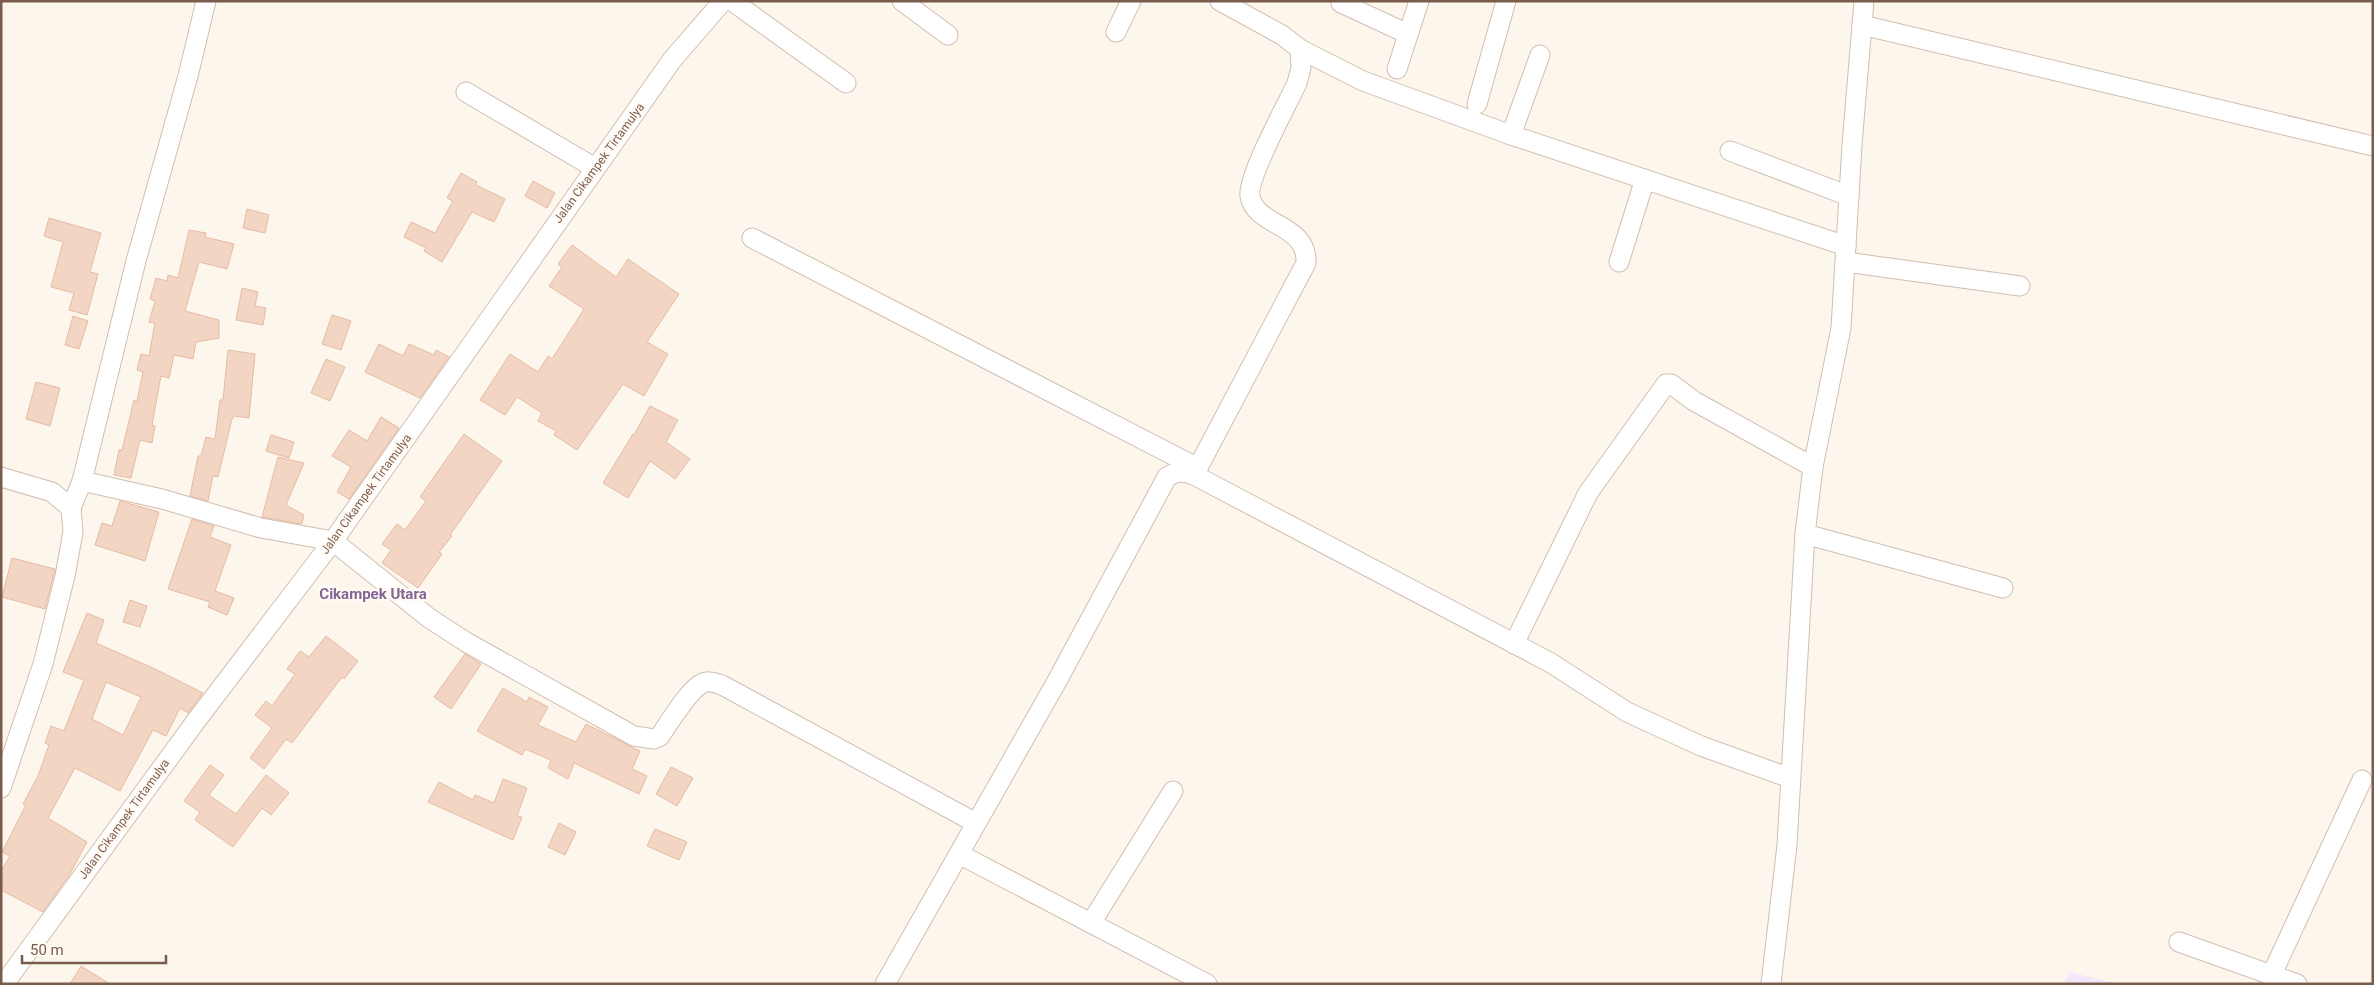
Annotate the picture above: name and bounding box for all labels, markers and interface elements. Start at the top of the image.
street label: Jalan Cikampek Tirtamulya [551,100,647,226]
street label: Jalan Cikampek Tirtamulya [318,431,414,557]
district label: Cikampek Utara [319,585,427,603]
street label: Jalan Cikampek Tirtamulya [76,756,172,882]
scale bar [22,932,166,964]
text: 50 m [30,941,64,959]

